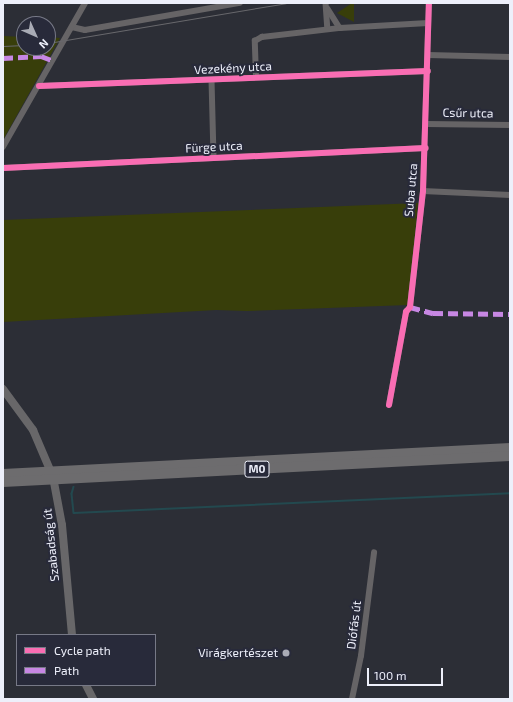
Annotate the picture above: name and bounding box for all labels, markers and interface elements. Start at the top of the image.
north arrow [16,16,56,56]
text: N [37,37,52,52]
street label: Vezekény utca [194,59,272,77]
street label: Csűr utca [442,105,494,121]
street label: Fürge utca [185,138,243,156]
street label: Suba utca [401,163,421,217]
road number: M0 [244,460,270,478]
street label: Szabadság út [40,508,62,582]
street label: Diófás út [344,600,364,650]
legend [16,634,156,686]
text: Cycle path [54,643,111,657]
place label: Virágkertészet [198,646,278,660]
marker: Virágkertészet [281,648,291,658]
scale bar [369,660,445,686]
text: Path [54,663,79,677]
text: 100 m [374,668,406,682]

